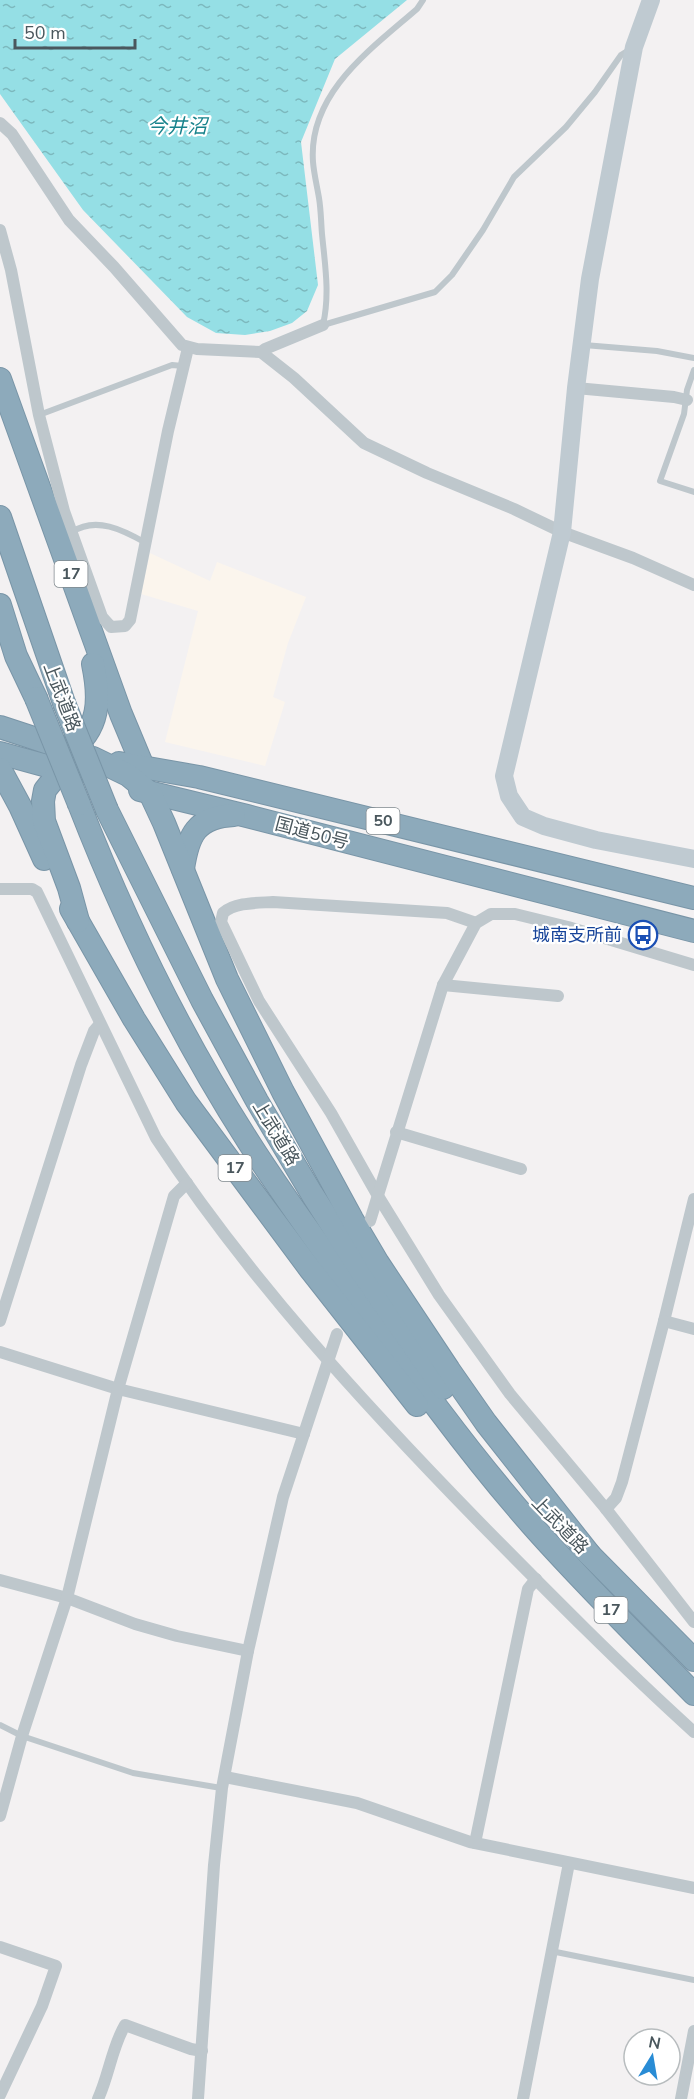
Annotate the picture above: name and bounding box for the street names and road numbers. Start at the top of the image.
road number: 17 [54,561,88,587]
street label: 上武道路 [38,659,86,735]
road number: 50 [366,808,400,834]
street label: 国道50号 [272,812,352,854]
street label: 上武道路 [247,1096,305,1170]
road number: 17 [218,1155,252,1181]
street label: 上武道路 [526,1491,594,1559]
road number: 17 [594,1597,628,1623]

